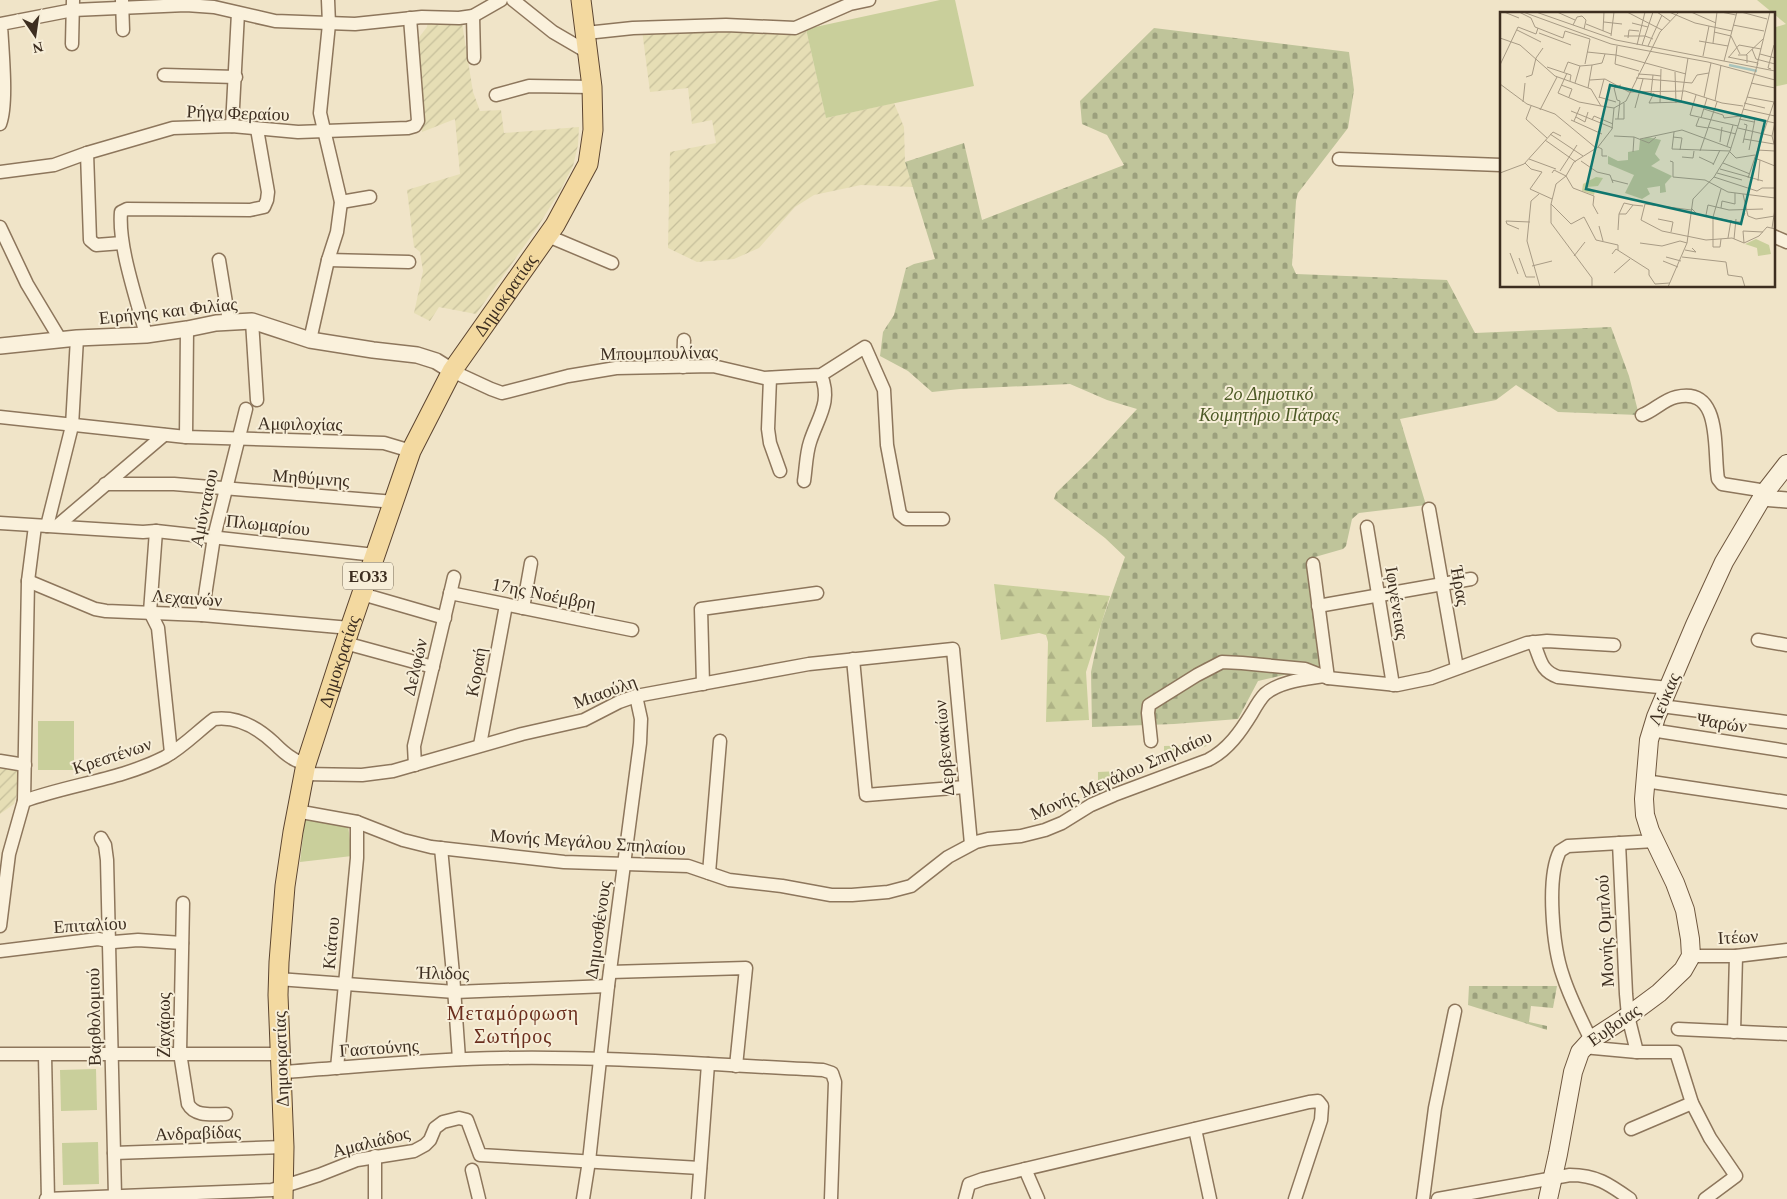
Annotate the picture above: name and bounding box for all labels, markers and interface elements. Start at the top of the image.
north arrow [10,10,60,60]
inset map [1500,12,1774,288]
text: N [31,39,44,56]
street label: Ρήγα Φεραίου [186,101,290,125]
street label: Δημοκρατίας [470,250,541,340]
street label: Ειρήνης και Φιλίας [98,294,238,328]
street label: Μπουμπουλίνας [600,342,718,364]
park label: 2o Δημοτικό Κοιμητήριο Πάτρας [1198,384,1340,425]
street label: Αμφιλοχίας [257,413,343,435]
street label: Μηθύμνης [272,465,350,491]
street label: Αμύνταιου [186,467,222,549]
street label: Πλωμαρίου [225,511,311,539]
road number: ΕΟ33 [343,562,393,590]
street label: Ήρας [1446,564,1473,607]
street label: Ιφιγένειας [1381,565,1413,641]
street label: 17ης Νοέμβρη [490,574,598,614]
street label: Λεχαινών [151,586,223,610]
street label: Δημοκρατίας [315,613,364,710]
street label: Δελφών [399,636,431,698]
street label: Κοραή [462,646,490,698]
street label: Λεύκας [1644,670,1684,728]
street label: Μιαούλη [570,671,640,713]
street label: Δερβενακίων [930,699,958,797]
street label: Ψαρών [1695,709,1749,737]
street label: Μονής Μεγάλου Σπηλαίου [1027,726,1215,824]
street label: Κρεστένων [70,734,154,778]
street label: Μονής Μεγάλου Σπηλαίου [489,825,687,859]
street label: Μονής Ομπλού [1592,874,1618,988]
street label: Δημοσθένους [581,880,615,980]
street label: Επιταλίου [53,913,127,937]
street label: Κιάτου [319,916,343,970]
street label: Ιτέων [1717,926,1759,948]
street label: Ήλιδος [416,963,469,983]
street label: Βαρθολομιού [83,968,105,1066]
street label: Ζαχάρως [154,992,174,1058]
street label: Ευβοίας [1584,1000,1644,1050]
district label: Μεταμόρφωση Σωτήρος [447,1002,579,1048]
street label: Δημοκρατίας [269,1011,293,1107]
street label: Γαστούνης [339,1035,419,1061]
street label: Ανδραβίδας [155,1122,241,1144]
street label: Αμαλιάδος [330,1123,412,1161]

